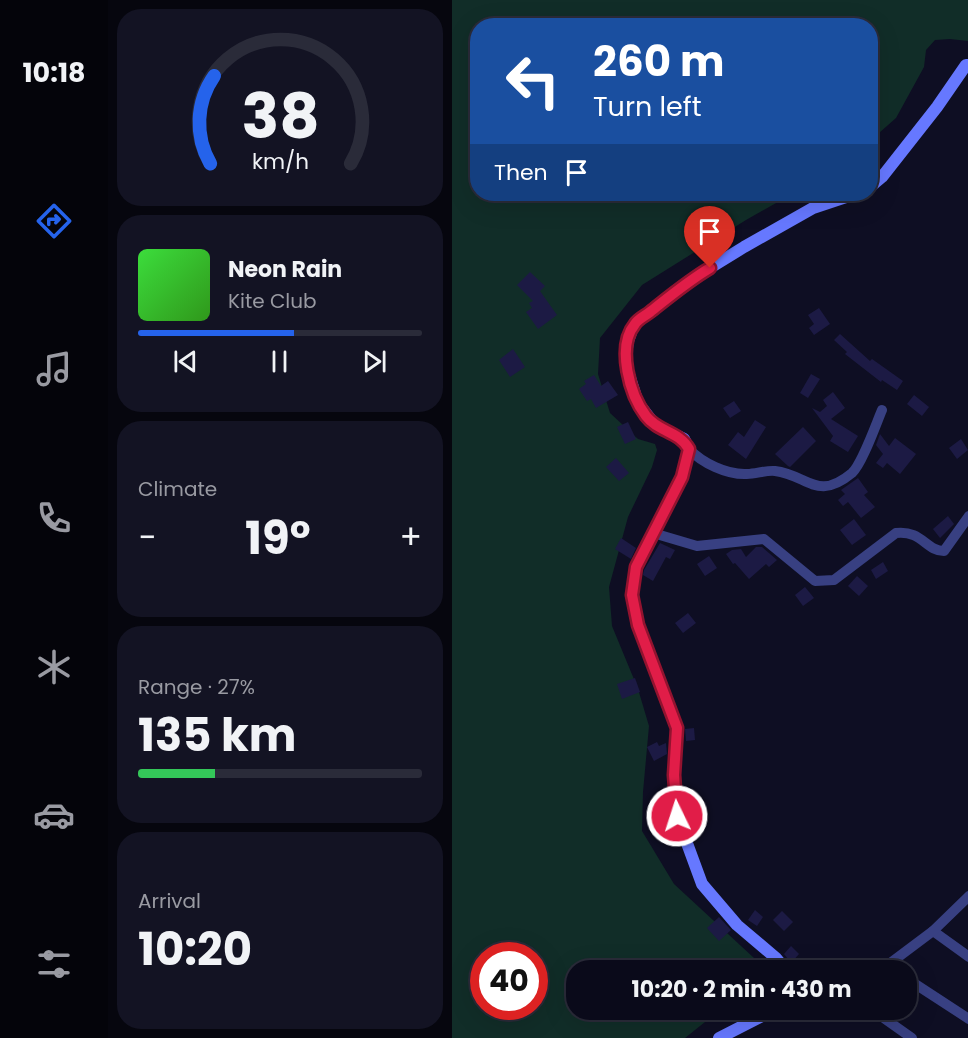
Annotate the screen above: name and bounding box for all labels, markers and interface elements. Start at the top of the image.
text: 260 m [593,32,725,91]
icon: left [494,42,572,120]
text: 10:18 [22,54,86,91]
text: 38 [241,73,319,161]
text: Turn left [593,88,702,125]
text: km/h [251,147,309,178]
icon: arrive [560,156,593,189]
text: Then [494,157,548,188]
icon: directions [33,200,75,242]
pin [684,206,735,268]
icon: arrive [693,215,726,248]
text: Neon Rain [228,254,342,285]
text: Kite Club [228,287,317,315]
icon: previous [169,345,202,378]
icon: pause [263,345,296,378]
icon: next [358,345,391,378]
icon: music [33,348,75,390]
text: Climate [138,475,217,503]
icon: phone [33,497,75,539]
text: 19° [245,507,311,570]
text: − [138,514,156,561]
text: + [399,514,422,561]
icon: climate [33,646,75,688]
text: Range · 27% [138,673,255,701]
text: 135 km [138,704,296,767]
position arrow [645,784,709,848]
icon: car [33,794,75,836]
text: Arrival [138,887,201,915]
text: 10:20 [138,918,252,981]
speed limit sign: 40 [470,942,548,1020]
icon: filters [33,943,75,985]
text: 10:20 · 2 min · 430 m [632,974,851,1005]

